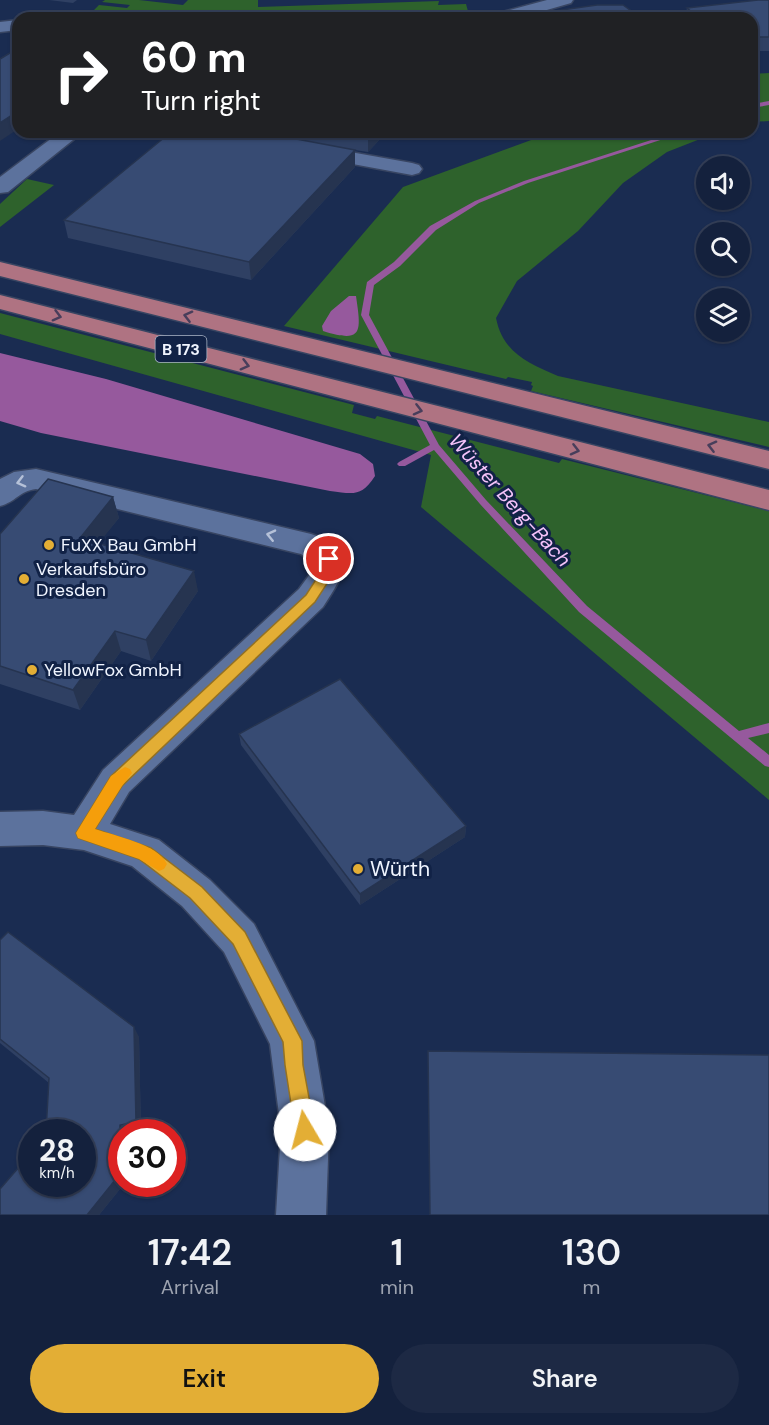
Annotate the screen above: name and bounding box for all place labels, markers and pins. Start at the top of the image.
place label: FuXX Bau GmbH [61,533,196,557]
pin [303,533,354,584]
marker: FuXX Bau GmbH [42,538,56,552]
place label: Verkaufsbüro Dresden [36,557,146,602]
marker: Verkaufsbüro Dresden [17,572,31,586]
place label: YellowFox GmbH [44,658,182,682]
marker: YellowFox GmbH [25,663,39,677]
place label: Würth [370,855,430,883]
marker: Würth [351,862,365,876]

